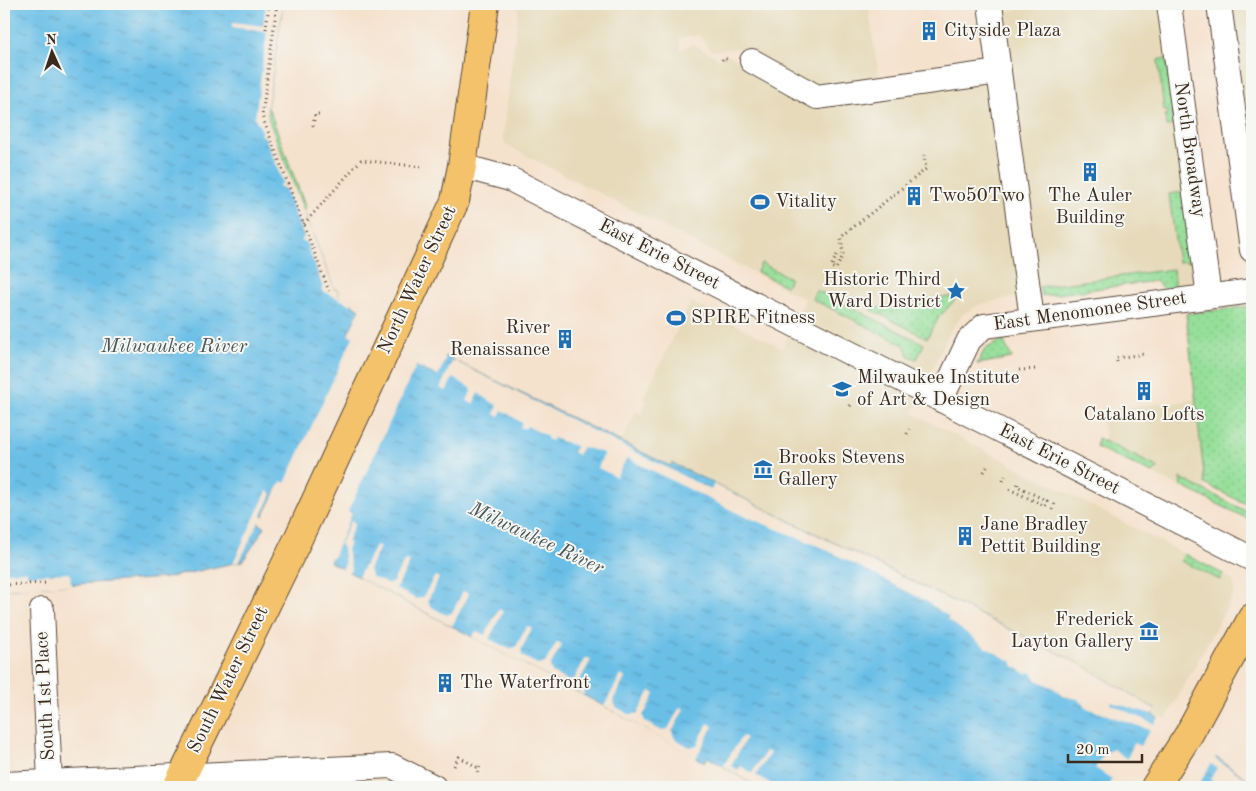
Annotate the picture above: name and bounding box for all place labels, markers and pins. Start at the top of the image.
building icon: Cityside Plaza [918,20,940,42]
place label: Cityside Plaza [944,22,1062,41]
building icon: The Auler Building [1079,161,1101,183]
building icon: Two50Two [903,185,925,207]
place label: Two50Two [929,187,1025,206]
place label: The Auler Building [1048,187,1132,228]
sports icon: Vitality [749,191,771,213]
place label: Vitality [775,193,837,212]
place label: Historic Third Ward District [823,271,941,312]
place icon: Historic Third Ward District [945,280,967,302]
sports icon: SPIRE Fitness [665,307,687,329]
place label: SPIRE Fitness [691,309,815,328]
place label: River Renaissance [450,319,550,360]
building icon: River Renaissance [554,328,576,350]
place label: Milwaukee Institute of Art & Design [857,369,1020,410]
school or university icon: Milwaukee Institute of Art & Design [831,378,853,400]
building icon: Catalano Lofts [1133,380,1155,402]
place label: Catalano Lofts [1084,406,1205,425]
place label: Brooks Stevens Gallery [778,449,905,490]
museum icon: Brooks Stevens Gallery [752,458,774,480]
place label: Jane Bradley Pettit Building [980,516,1101,557]
building icon: Jane Bradley Pettit Building [954,525,976,547]
place label: Frederick Layton Gallery [1011,611,1134,652]
museum icon: Frederick Layton Gallery [1138,620,1160,642]
building icon: The Waterfront [434,672,456,694]
place label: The Waterfront [460,674,590,693]

